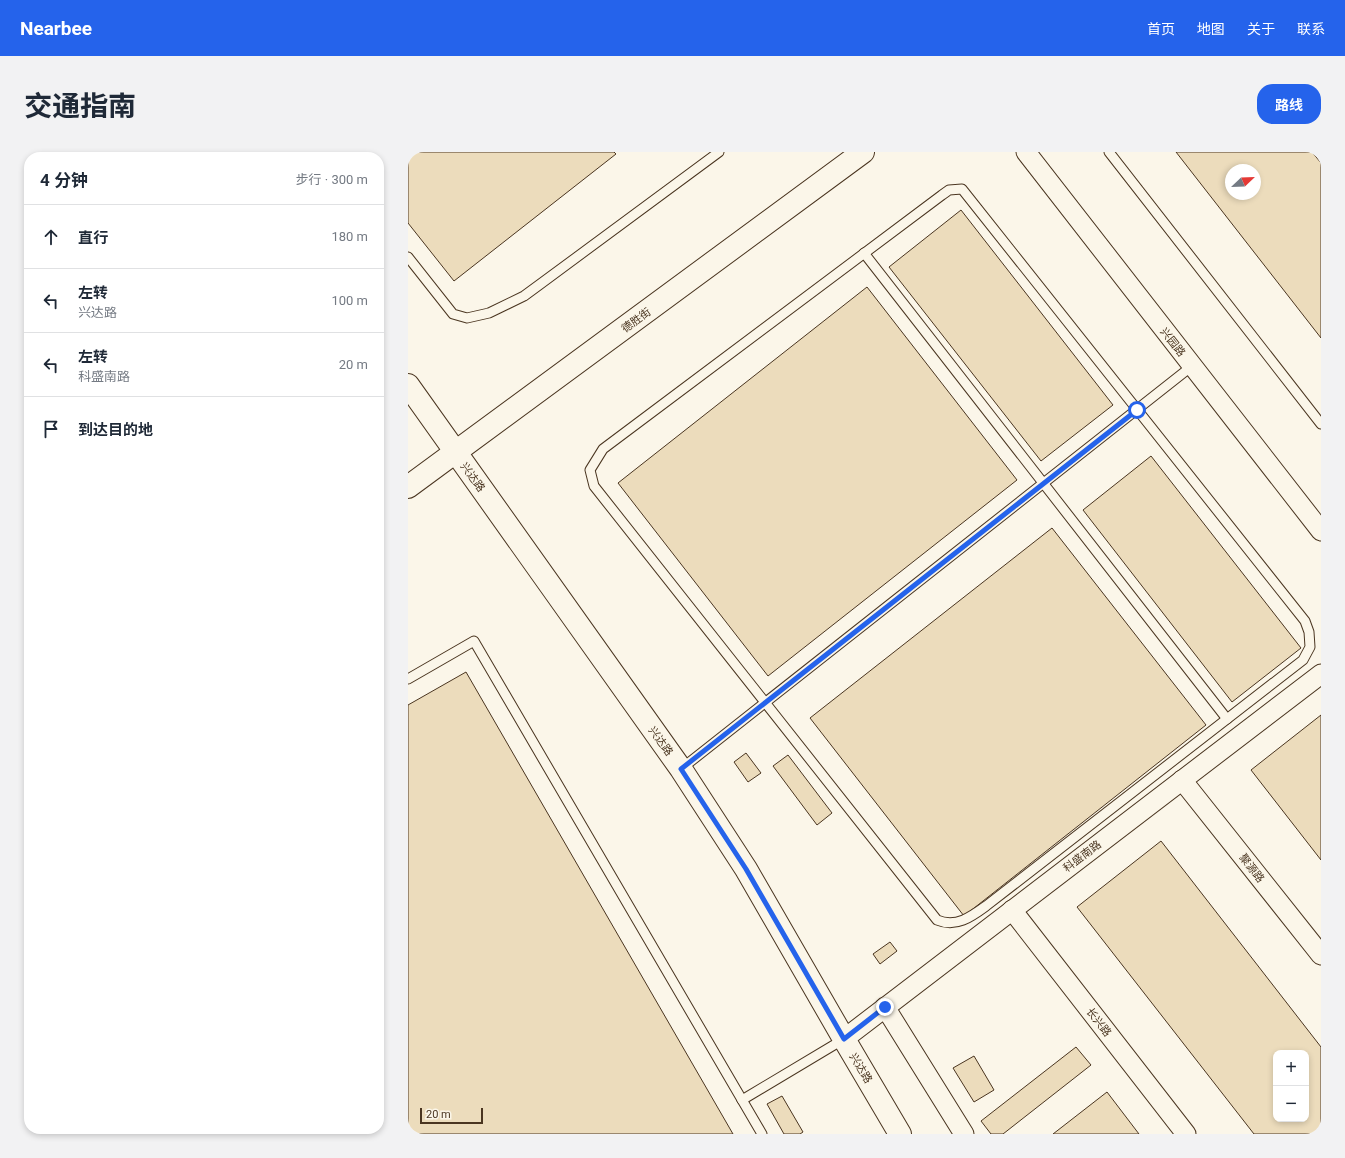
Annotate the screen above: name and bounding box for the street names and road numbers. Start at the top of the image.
street label: 德胜街 [619,305,653,335]
street label: 兴园路 [1157,325,1188,359]
street label: 兴达路 [458,460,488,494]
street label: 兴达路 [646,724,676,758]
street label: 科盛南路 [1061,838,1104,875]
street label: 聚源路 [1236,851,1267,885]
street label: 长兴路 [1083,1005,1114,1039]
street label: 兴达路 [847,1051,875,1086]

